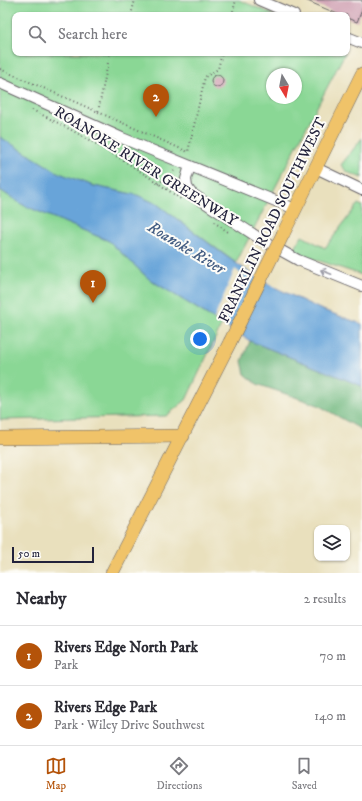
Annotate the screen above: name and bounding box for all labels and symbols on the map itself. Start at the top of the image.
north arrow [266,68,302,104]
pin: 2 [143,84,169,117]
street label: ROANOKE RIVER GREENWAY [51,102,241,231]
street label: FRANKLIN ROAD SOUTHWEST [214,114,331,326]
water label: Roanoke River [143,216,230,279]
one-way arrow [320,267,332,275]
pin: 1 [80,270,106,303]
your location [190,329,210,349]
scale bar [12,545,94,564]

